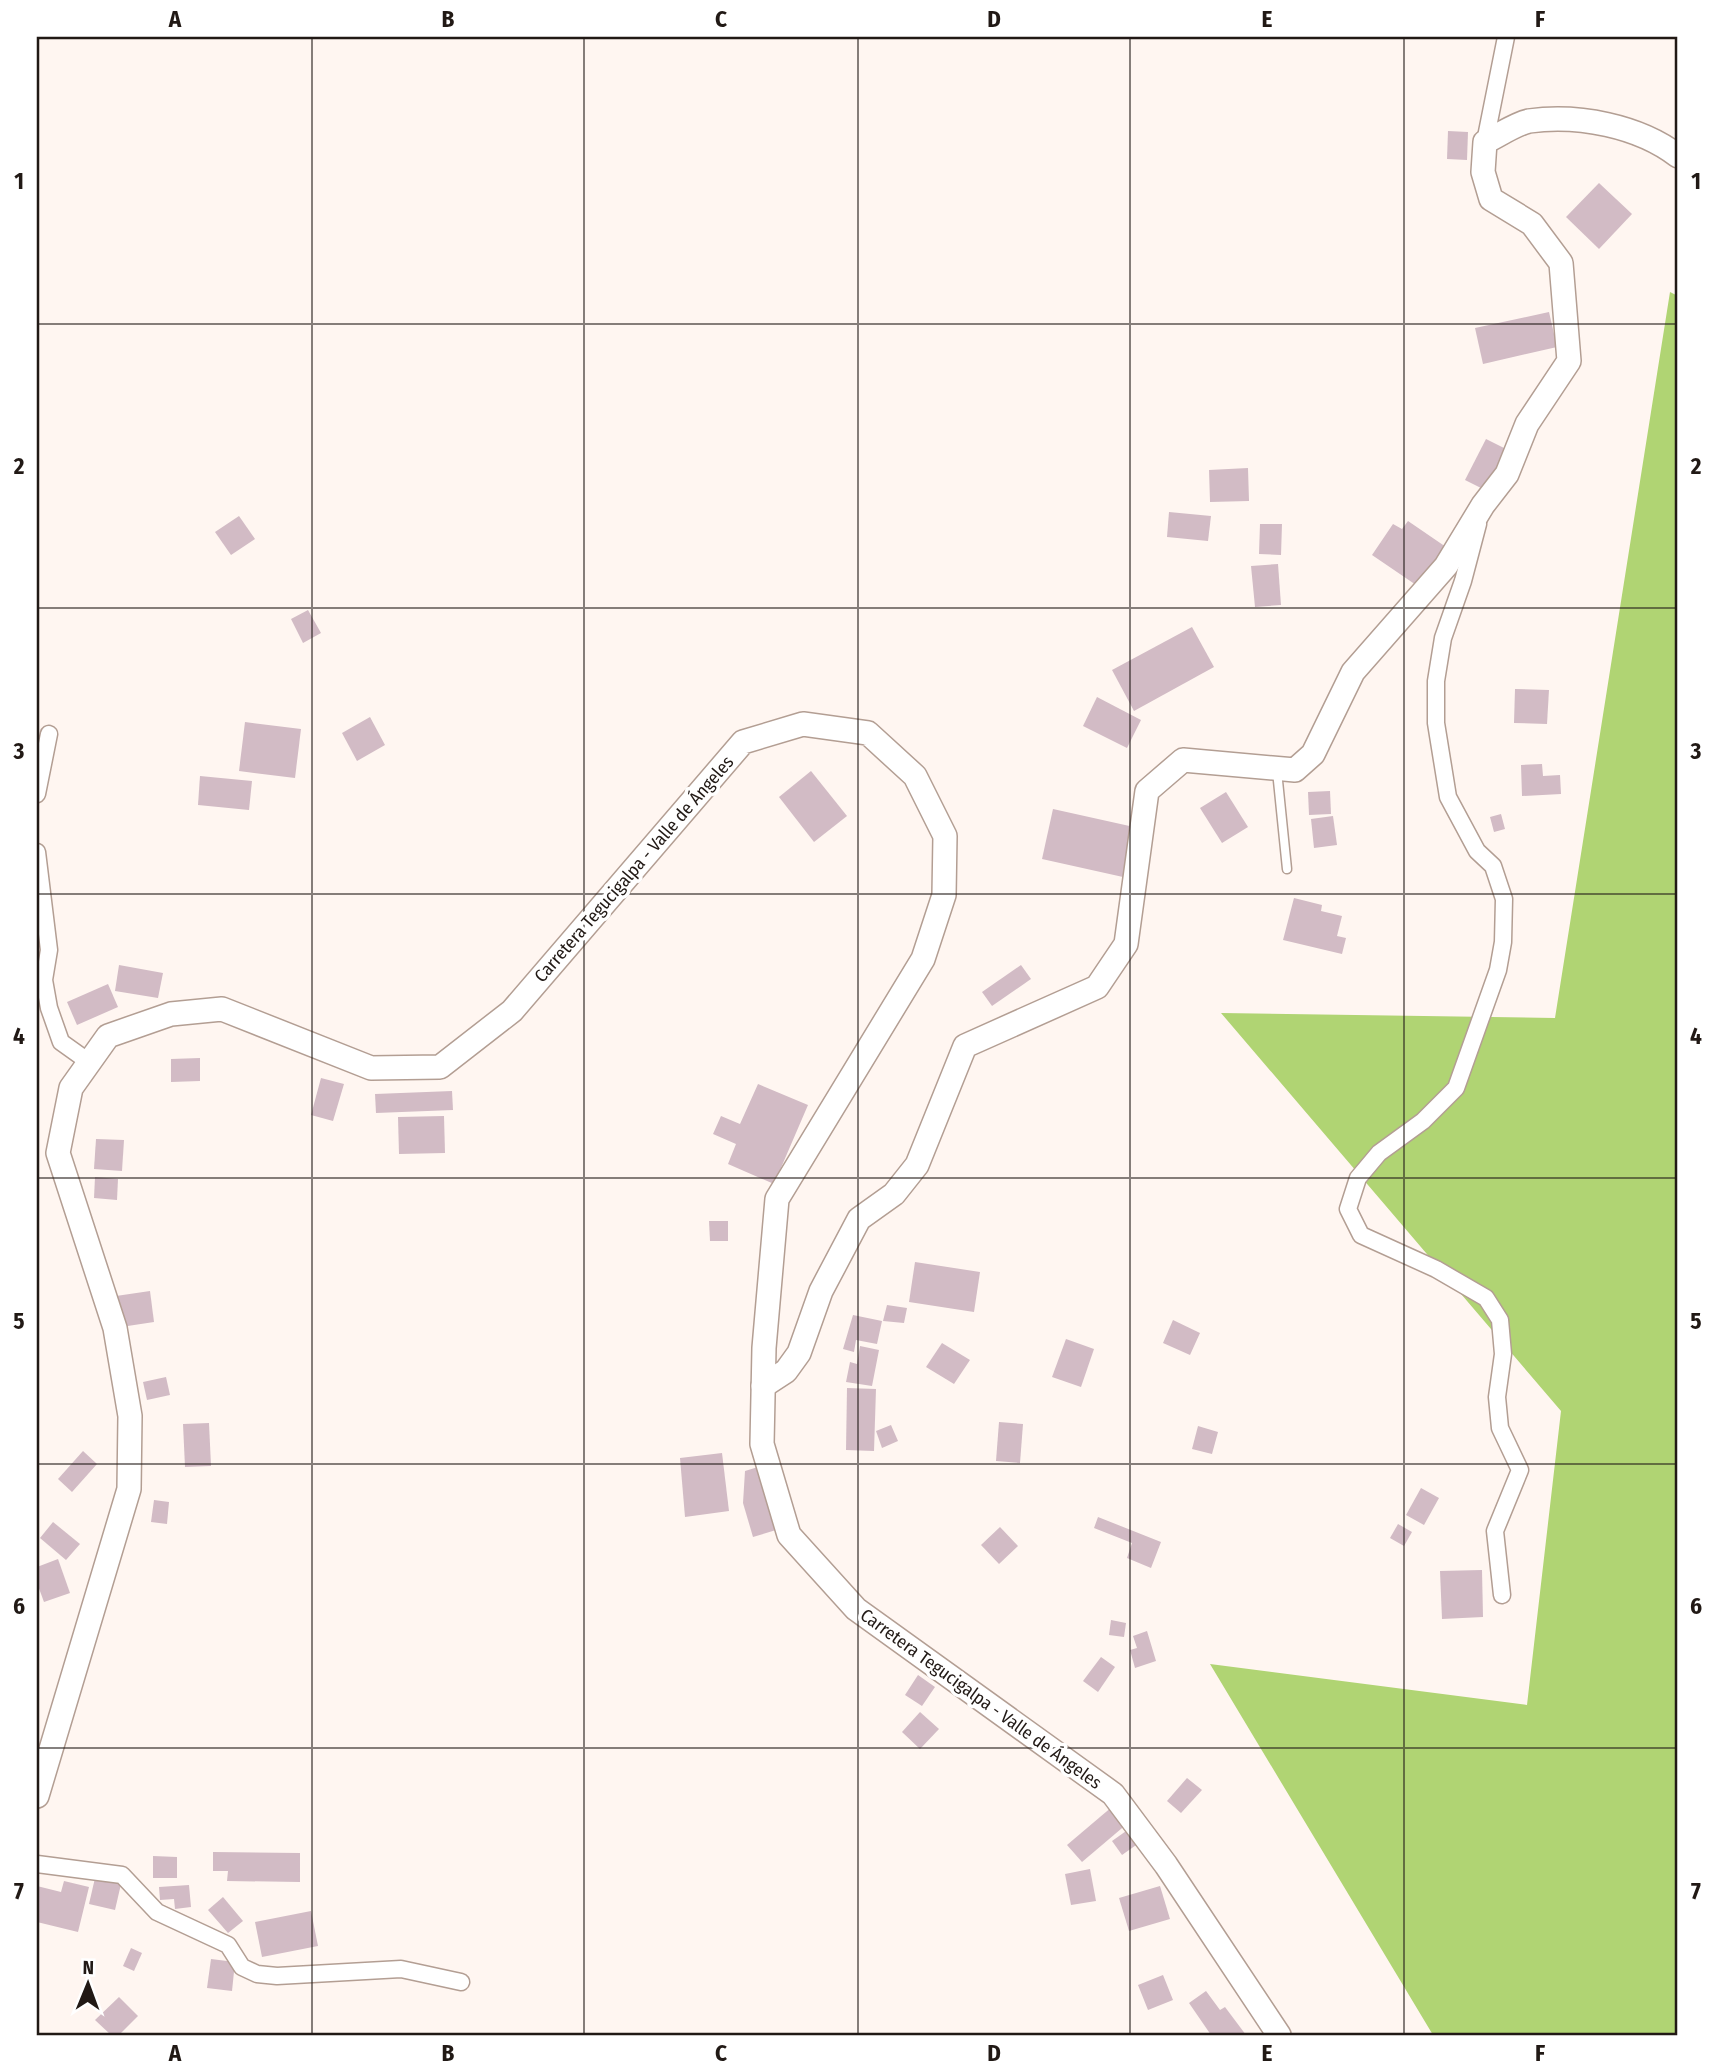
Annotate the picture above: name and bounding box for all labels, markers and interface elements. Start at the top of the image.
text: A [168,5,182,33]
text: B [442,5,455,33]
text: C [715,5,727,33]
text: D [987,5,1001,33]
text: E [1262,5,1273,33]
text: F [1535,5,1545,33]
text: 1 [14,167,24,195]
text: 1 [1691,167,1701,195]
text: 2 [13,452,25,480]
text: 2 [1690,452,1702,480]
text: 3 [13,737,25,765]
text: 3 [1690,737,1702,765]
street label: Carretera Tegucigalpa - Valle de Ángeles [529,750,739,987]
text: 4 [13,1022,25,1050]
text: 4 [1690,1022,1702,1050]
text: 5 [13,1307,25,1335]
text: 5 [1690,1307,1702,1335]
text: 6 [13,1592,25,1620]
text: 6 [1690,1592,1702,1620]
street label: Carretera Tegucigalpa - Valle de Ángeles [856,1603,1107,1794]
text: 7 [14,1877,24,1905]
text: 7 [1691,1877,1701,1905]
north arrow [52,1950,122,2020]
text: N [82,1956,94,1979]
text: A [168,2039,182,2067]
text: B [442,2039,455,2067]
text: C [715,2039,727,2067]
text: D [987,2039,1001,2067]
text: E [1262,2039,1273,2067]
text: F [1535,2039,1545,2067]

